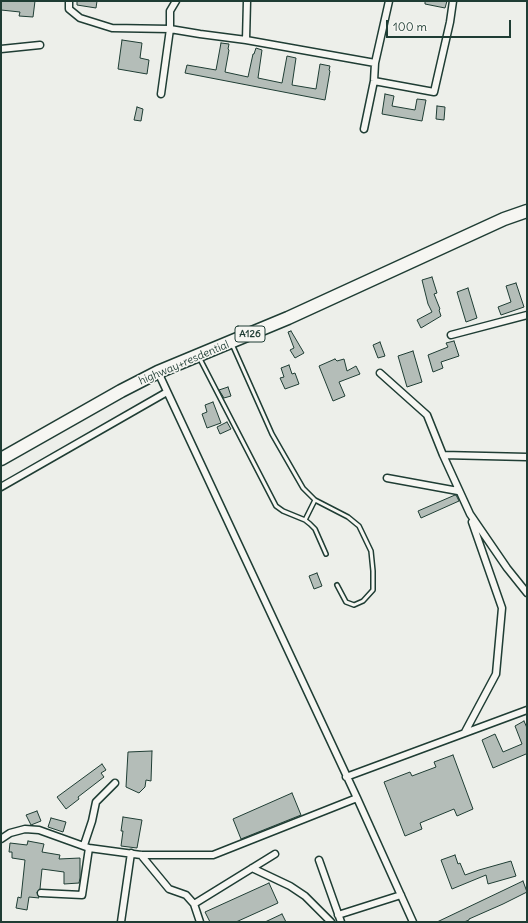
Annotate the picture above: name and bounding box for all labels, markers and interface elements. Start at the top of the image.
scale bar [388,12,513,38]
text: 100 m [393,19,427,34]
road number: A126 [235,326,265,342]
street label: highway+resdential [137,338,231,388]

